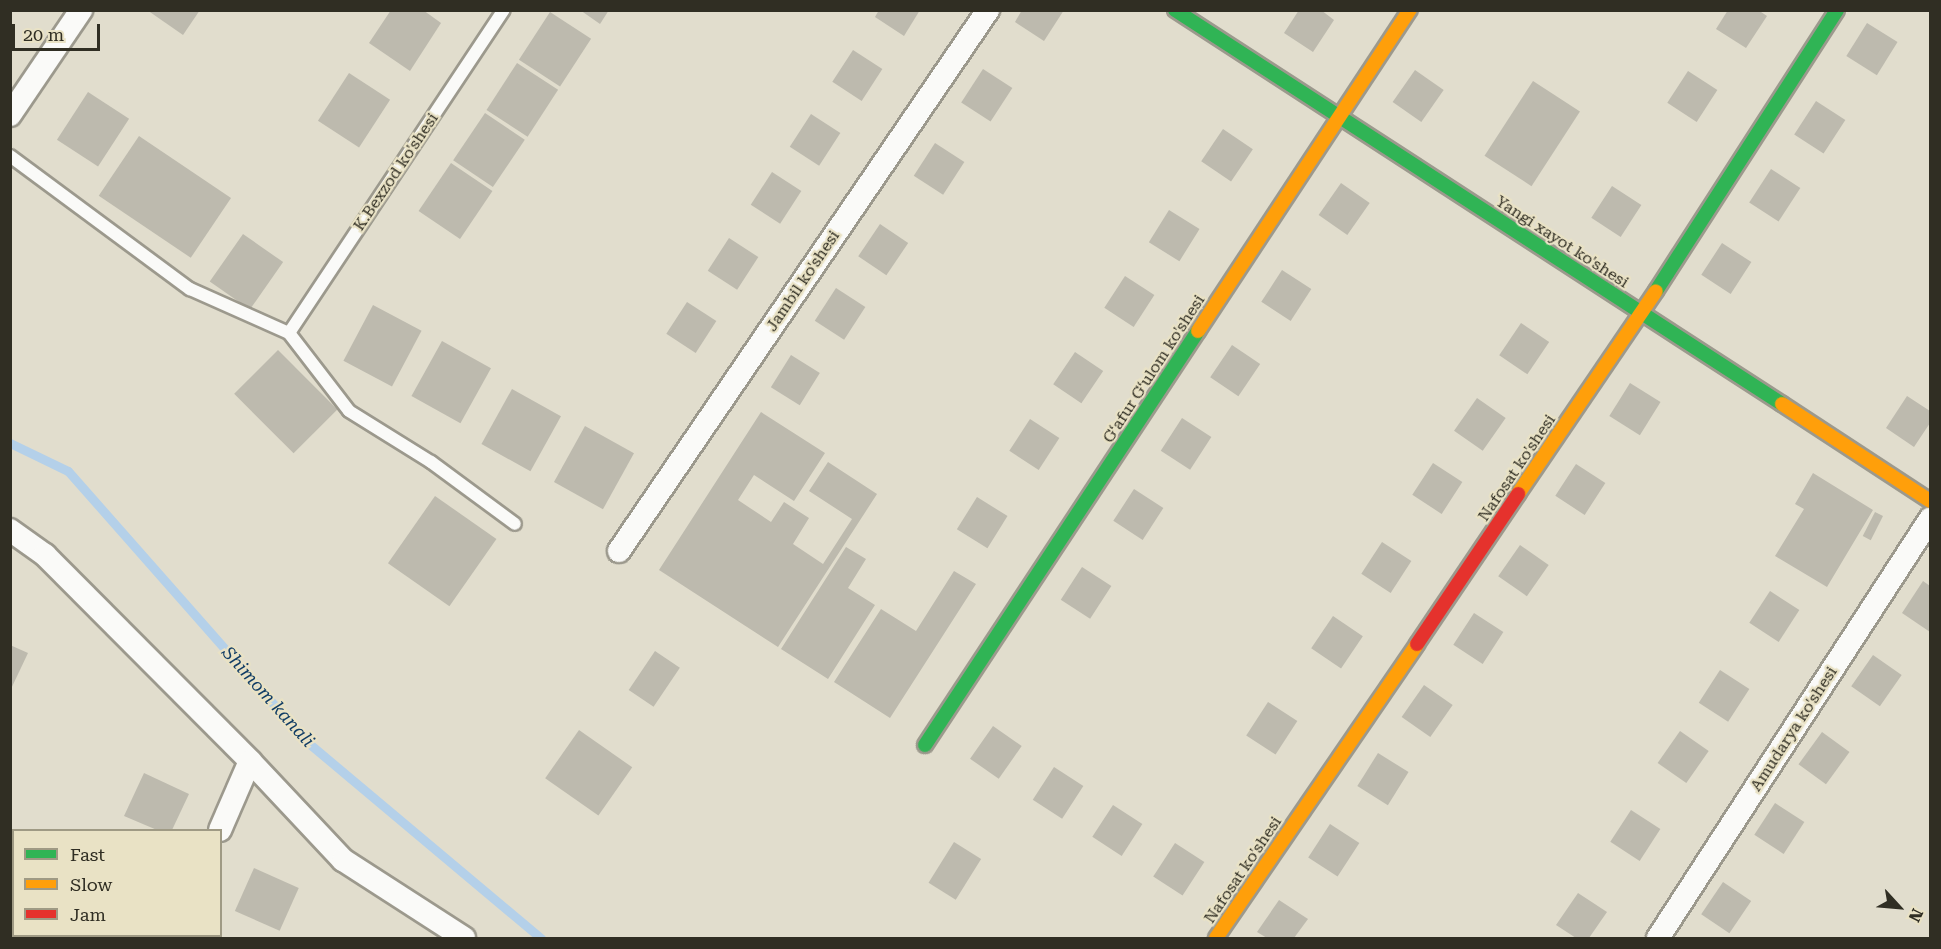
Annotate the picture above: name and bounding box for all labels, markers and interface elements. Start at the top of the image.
scale bar [15,12,104,50]
text: 20 m [23,24,64,45]
street label: K.Bexzod ko'shesi [349,109,443,235]
street label: Yangi xayot ko'shesi [1492,192,1632,292]
street label: Jambil ko'shesi [762,227,844,335]
street label: Gʻafur Gʻulom ko'shesi [1099,291,1209,447]
street label: Nafosat ko'shesi [1474,411,1560,525]
water label: Shimom kanali [217,642,319,752]
street label: Amudarya ko'shesi [1747,663,1841,795]
street label: Nafosat ko'shesi [1200,813,1286,927]
legend [12,829,222,937]
text: Fast [70,844,105,865]
text: Slow [70,874,112,895]
north arrow [1869,877,1929,937]
text: Jam [70,904,106,925]
text: N [1904,905,1927,925]

